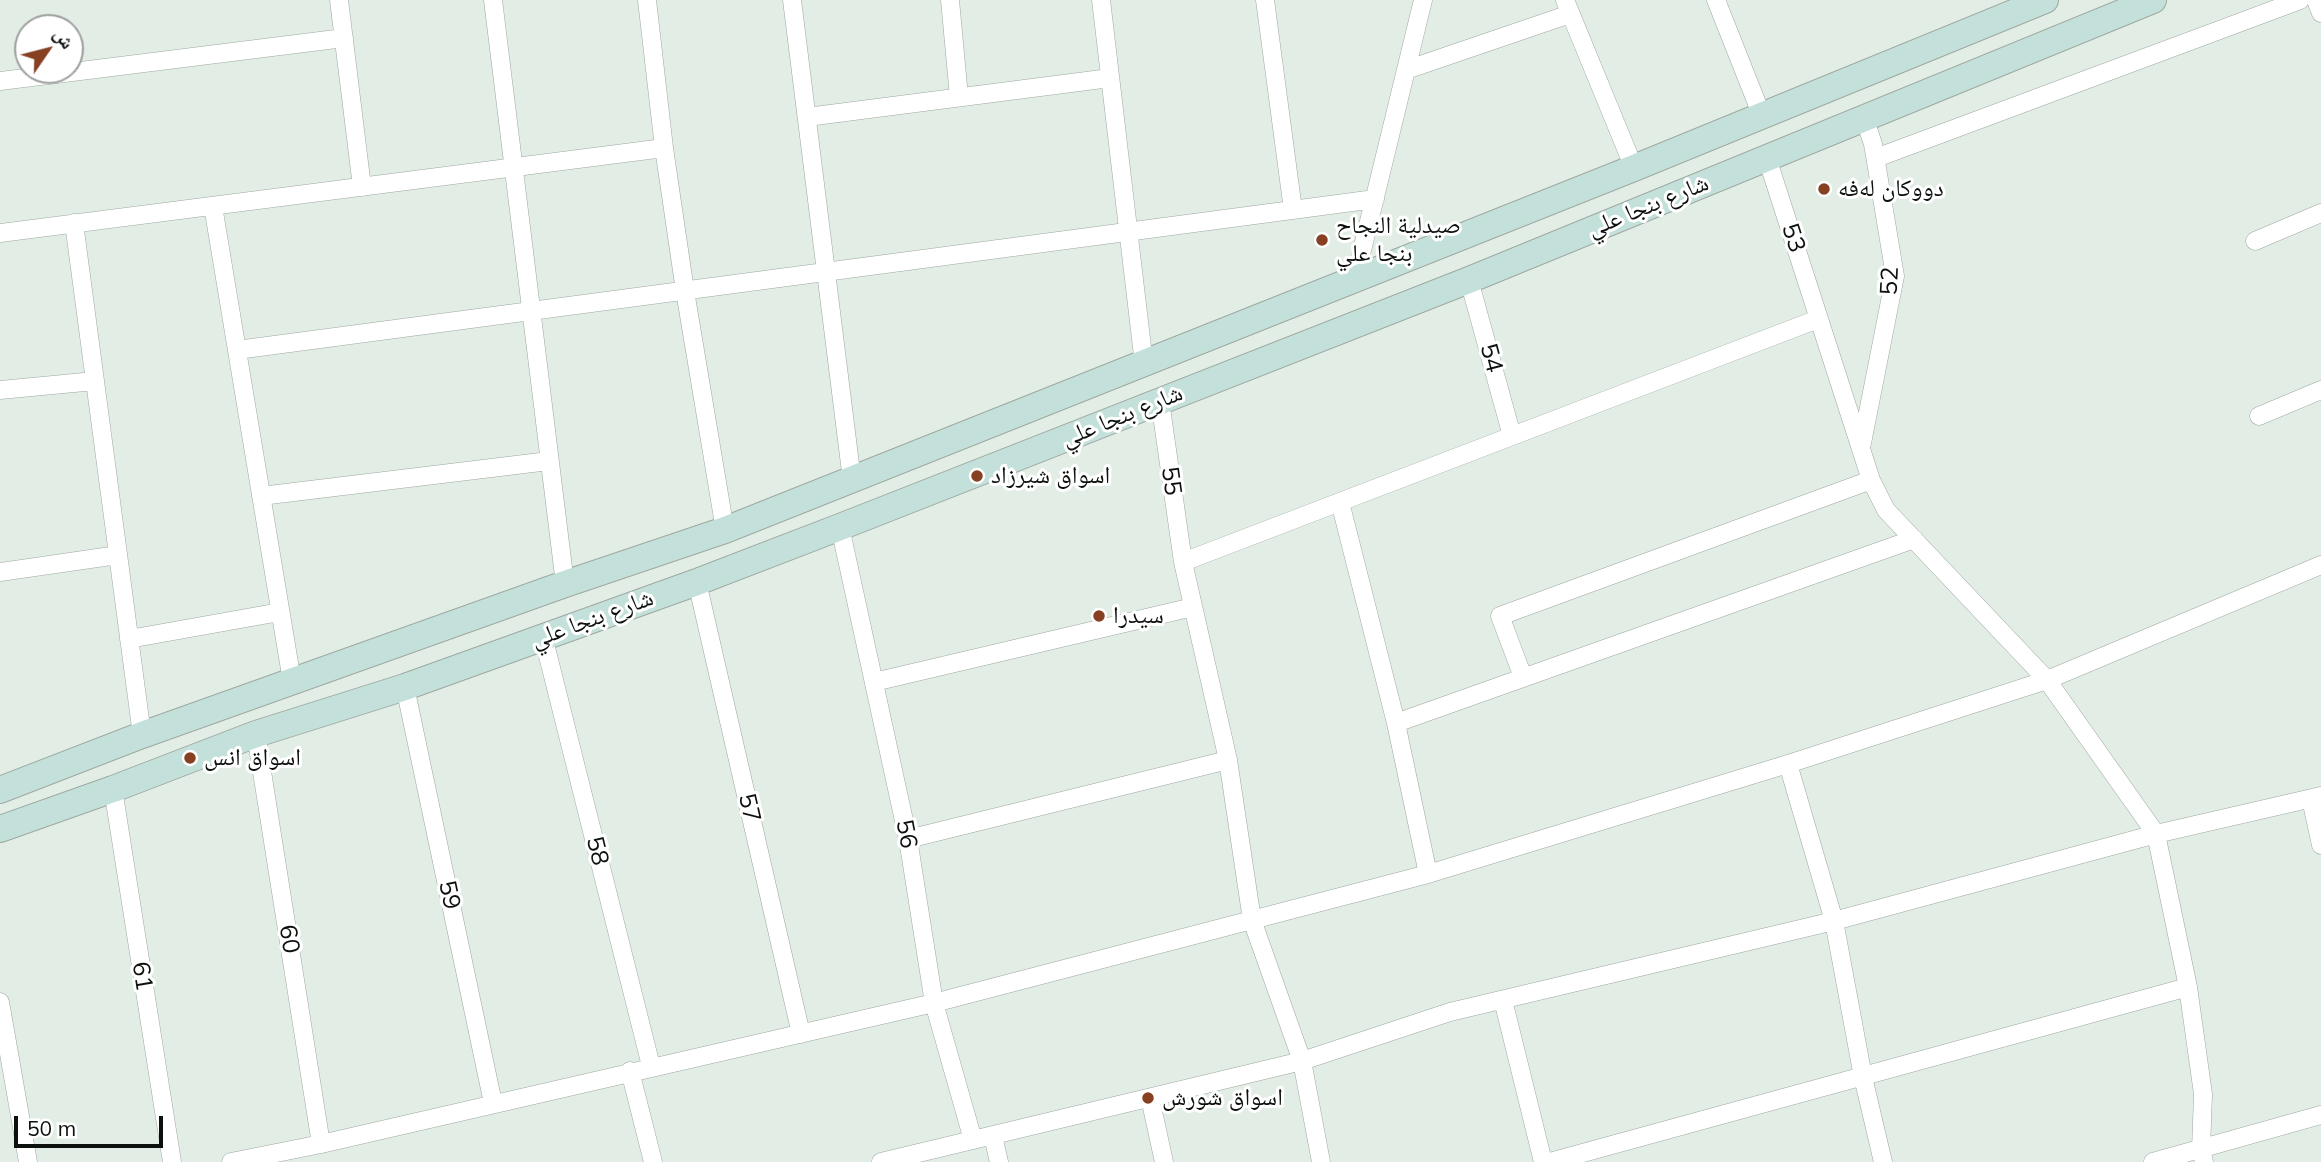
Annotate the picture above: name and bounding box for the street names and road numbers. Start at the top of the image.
street label: شارع بنجا علي [1583,169,1713,243]
street label: 53 [1775,220,1811,256]
street label: 52 [1875,266,1905,296]
street label: 54 [1473,340,1509,376]
street label: شارع بنجا علي [1057,379,1187,453]
street label: 55 [1155,465,1187,497]
street label: شارع بنجا علي [527,584,657,654]
street label: 57 [732,791,766,825]
street label: 56 [889,817,923,851]
street label: 58 [580,834,614,868]
street label: 59 [432,878,466,912]
street label: 60 [273,923,305,955]
street label: 61 [126,960,158,992]

